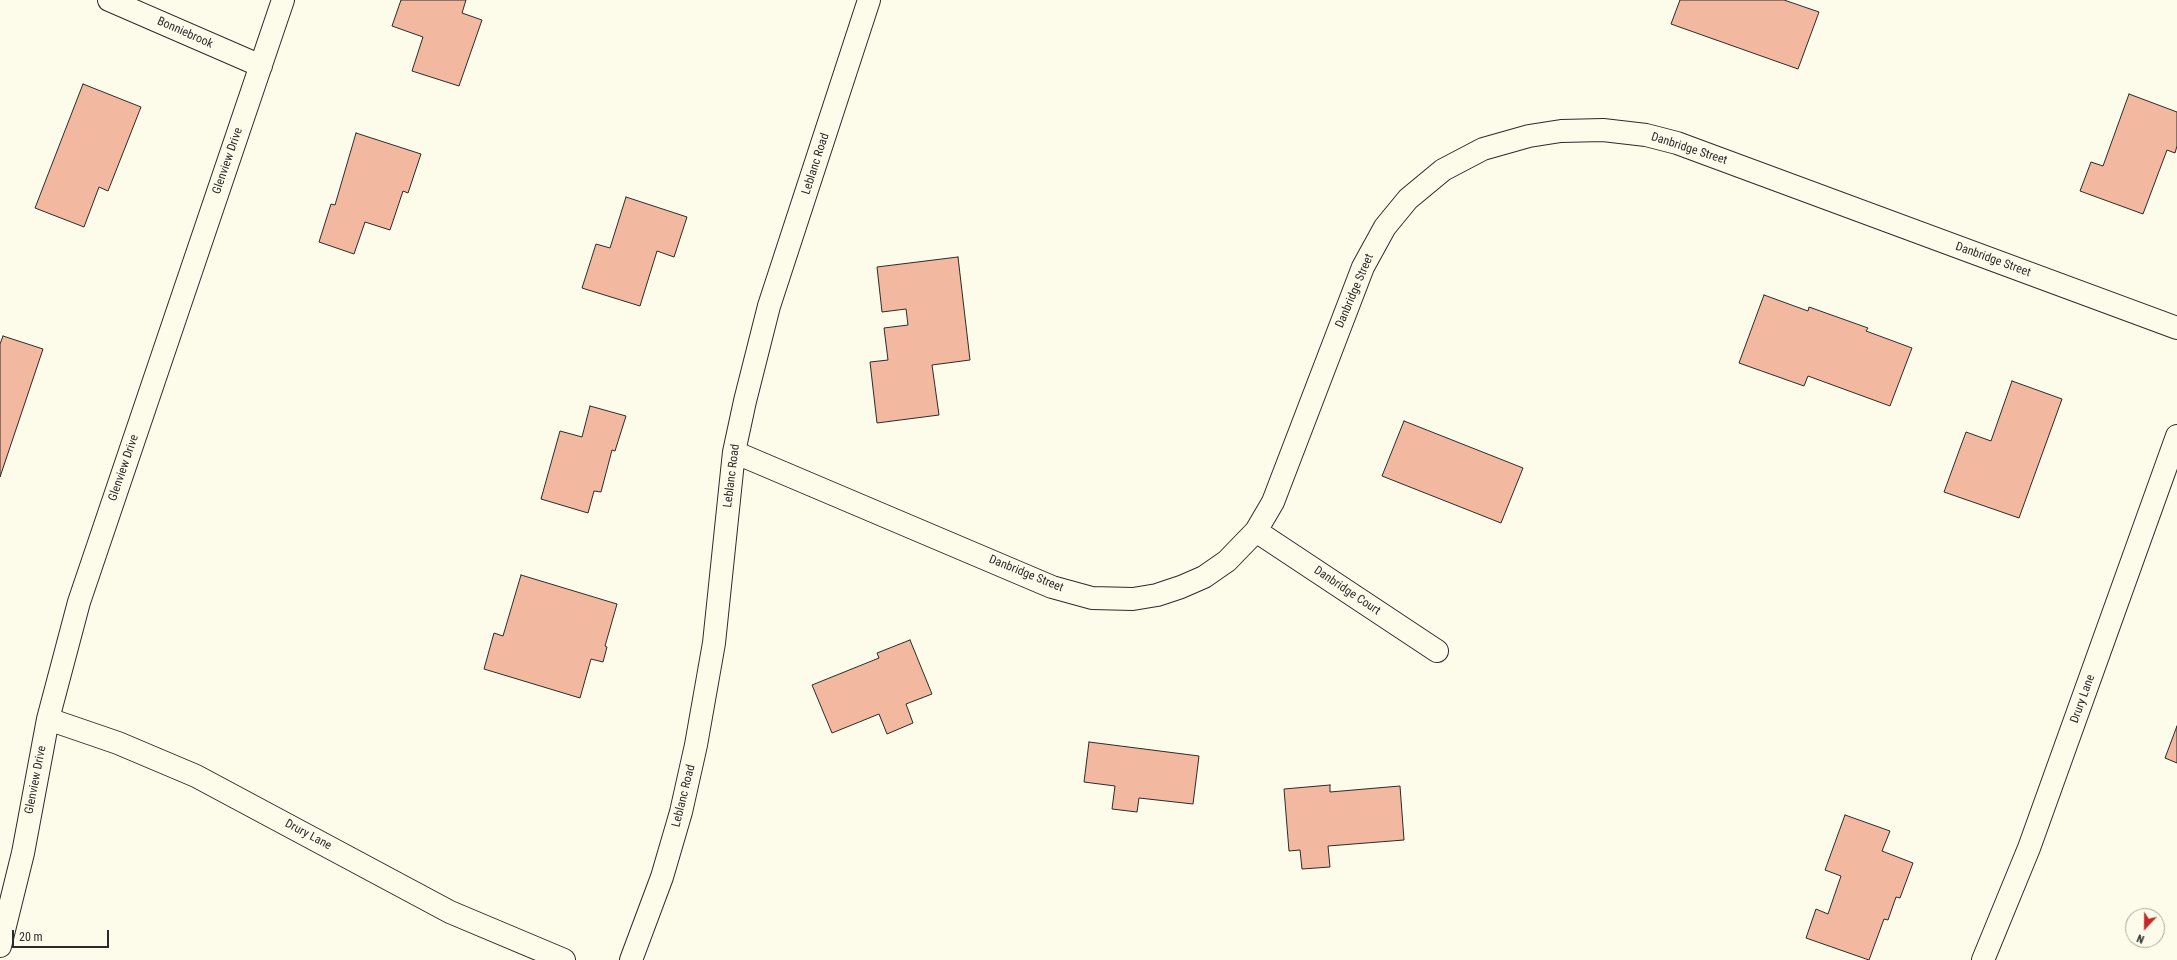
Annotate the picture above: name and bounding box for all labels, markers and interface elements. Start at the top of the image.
street label: Bonniebrook [155,14,215,52]
street label: Glenview Drive [210,126,246,196]
street label: Danbridge Street [1649,130,1729,168]
street label: Leblanc Road [799,131,833,197]
street label: Danbridge Street [1953,240,2033,280]
street label: Danbridge Street [1333,252,1377,330]
street label: Glenview Drive [106,433,142,503]
street label: Leblanc Road [721,443,743,509]
street label: Danbridge Street [987,553,1065,595]
street label: Danbridge Court [1311,563,1383,619]
street label: Drury Lane [2068,673,2098,725]
street label: Glenview Drive [22,745,50,815]
street label: Leblanc Road [669,763,699,829]
street label: Drury Lane [282,817,334,853]
north arrow [2125,908,2165,948]
scale bar [14,922,111,948]
text: 20 m [19,930,43,944]
text: N [2135,931,2146,946]

